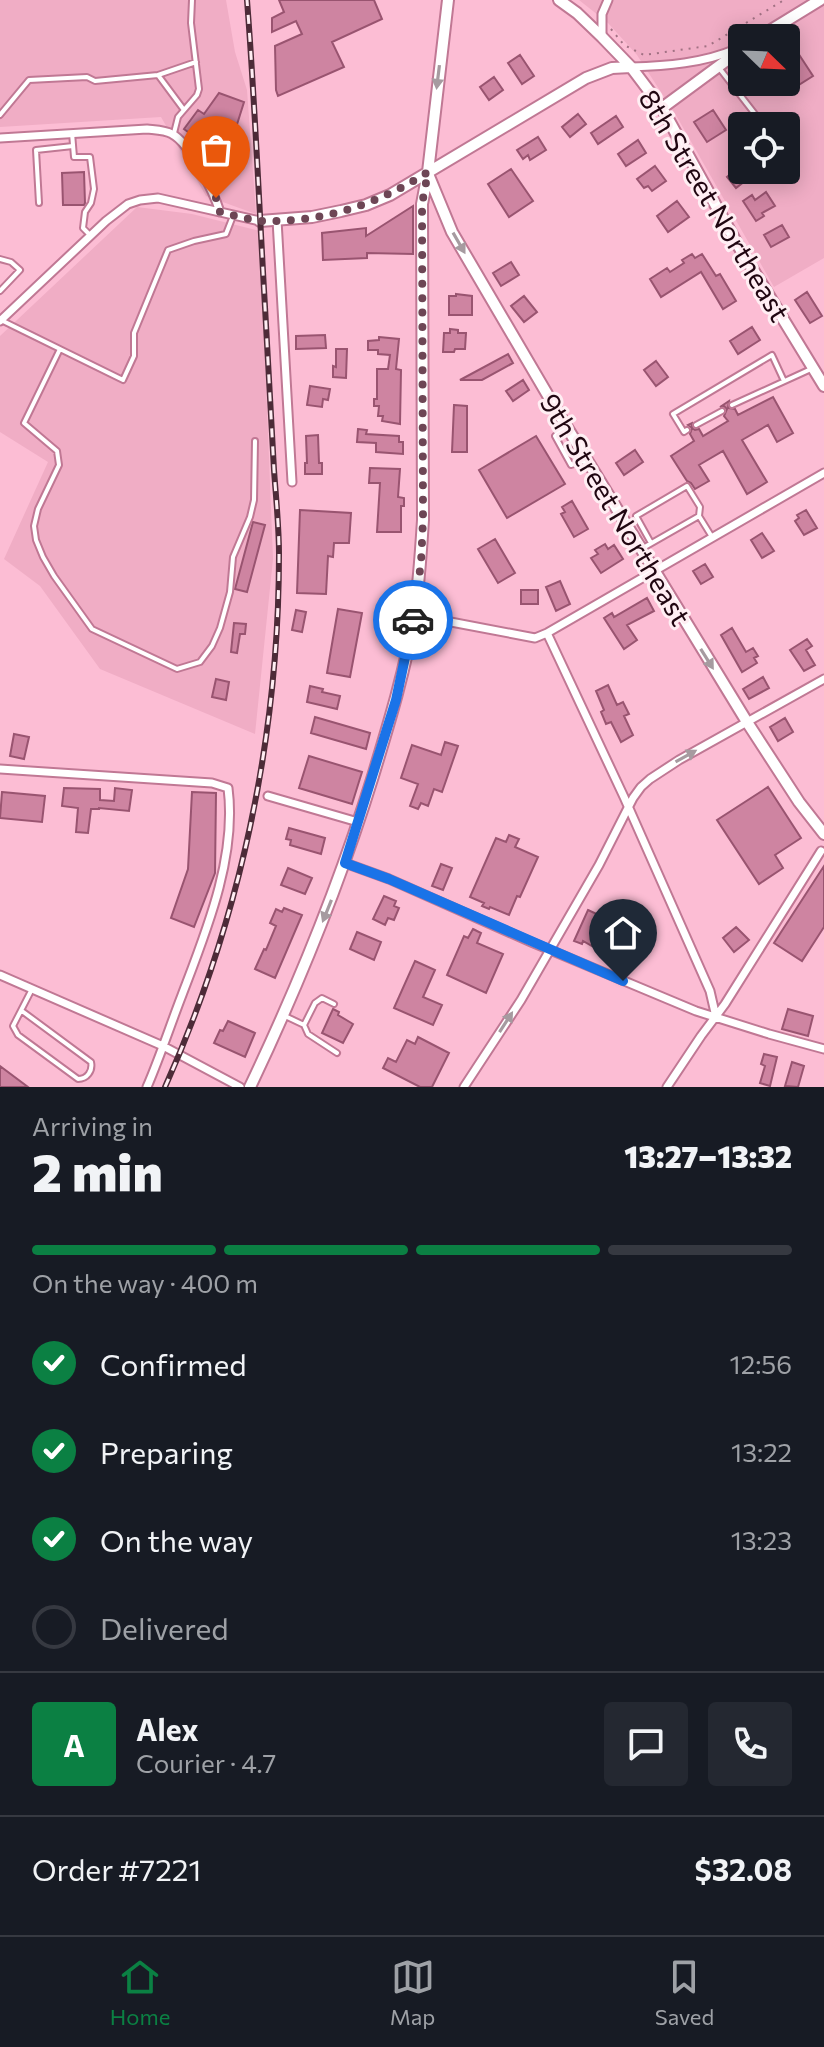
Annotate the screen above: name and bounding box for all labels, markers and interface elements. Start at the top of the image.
north arrow [728,24,800,96]
map controls [728,24,800,184]
one-way arrow [432,65,445,90]
street label: 8th Street Northeast [632,83,798,327]
button: locate [728,112,800,184]
pin [182,116,250,198]
icon: bag [194,128,238,172]
one-way arrow [452,232,466,255]
street label: 9th Street Northeast [533,387,699,631]
courier [373,580,453,660]
icon: car [391,598,435,642]
one-way arrow [700,648,714,670]
one-way arrow [675,749,697,763]
one-way arrow [320,899,333,923]
pin [589,899,657,981]
icon: home [601,911,645,955]
one-way arrow [499,1011,513,1033]
text: Arriving in [32,1110,153,1141]
text: 13:27–13:32 [624,1137,792,1174]
text: 2 min [32,1139,163,1203]
text: On the way · 400 m [32,1267,258,1298]
icon: check [32,1341,76,1385]
text: Confirmed [100,1345,247,1382]
text: 12:56 [730,1348,792,1379]
icon: check [32,1429,76,1473]
text: Preparing [100,1433,233,1470]
text: 13:22 [731,1436,792,1467]
icon: check [32,1517,76,1561]
text: On the way [100,1521,253,1558]
text: 13:23 [731,1524,792,1555]
text: Delivered [100,1609,229,1646]
button: chat [604,1702,688,1786]
button: phone [708,1702,792,1786]
text: Alex [136,1710,199,1747]
text: A [63,1726,85,1763]
text: Courier · 4.7 [136,1747,276,1778]
text: Order #7221 [32,1850,201,1887]
text: $32.08 [694,1850,792,1887]
tab: Home [110,1955,170,2030]
tab: Map [390,1955,435,2030]
tab: Saved [655,1955,714,2030]

